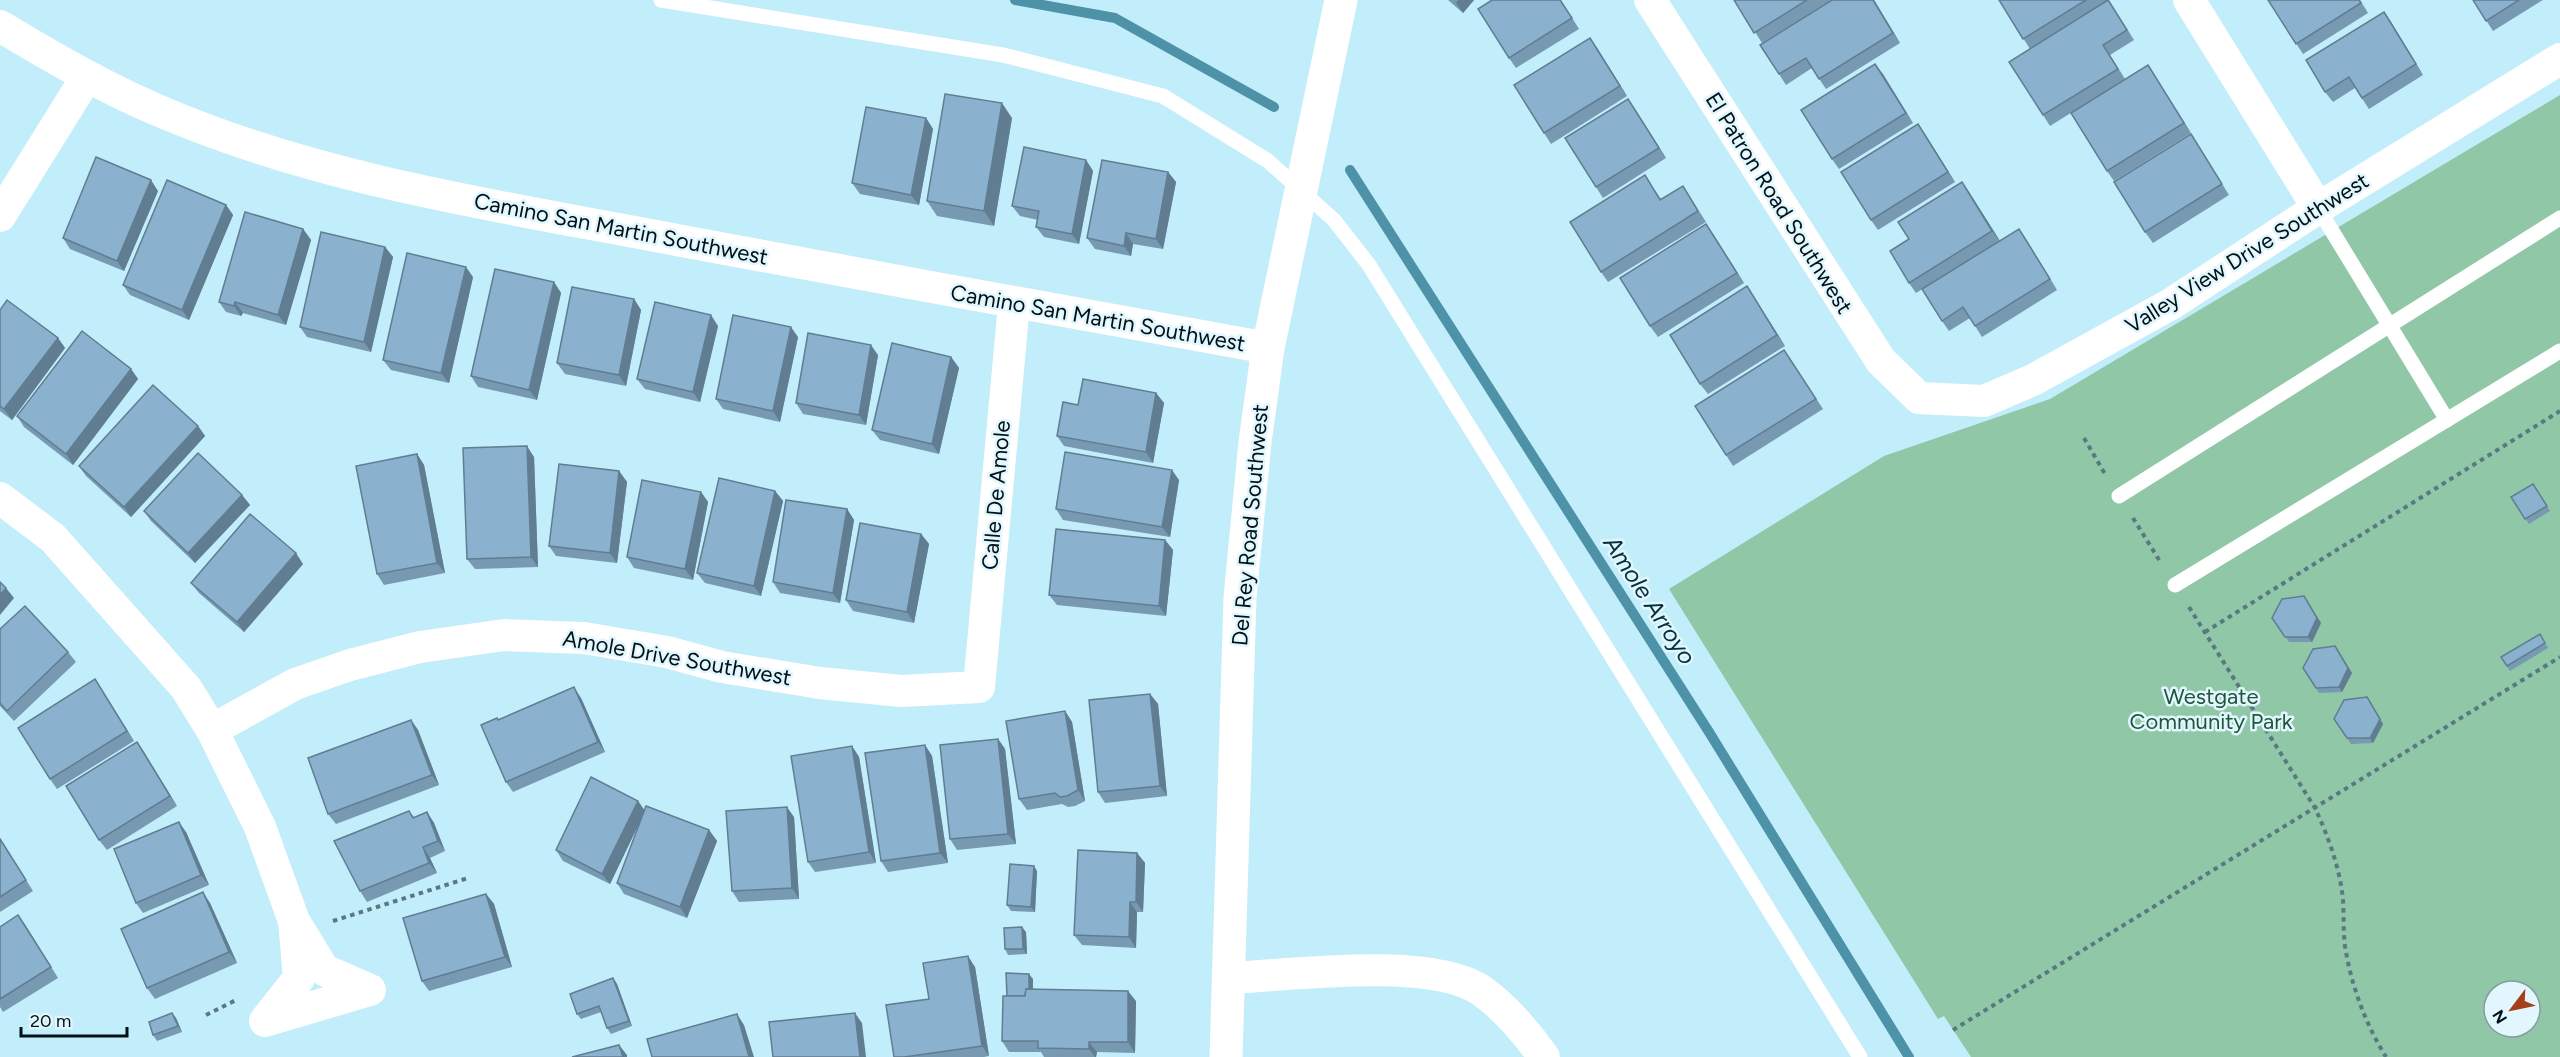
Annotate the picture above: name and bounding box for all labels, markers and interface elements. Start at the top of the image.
street label: El Patron Road Southwest [1700,87,1858,319]
street label: Valley View Drive Southwest [2120,167,2374,339]
street label: Camino San Martin Southwest [472,187,770,271]
street label: Camino San Martin Southwest [949,279,1247,357]
street label: Del Rey Road Southwest [1226,403,1274,647]
street label: Calle De Amole [976,419,1016,571]
water label: Amole Arroyo [1597,529,1702,670]
street label: Amole Drive Southwest [561,625,793,691]
park label: Westgate Community Park [2130,683,2293,735]
north arrow [2482,979,2542,1039]
scale bar [21,1000,128,1038]
text: N [2488,1006,2511,1027]
text: 20 m [30,1010,71,1032]

